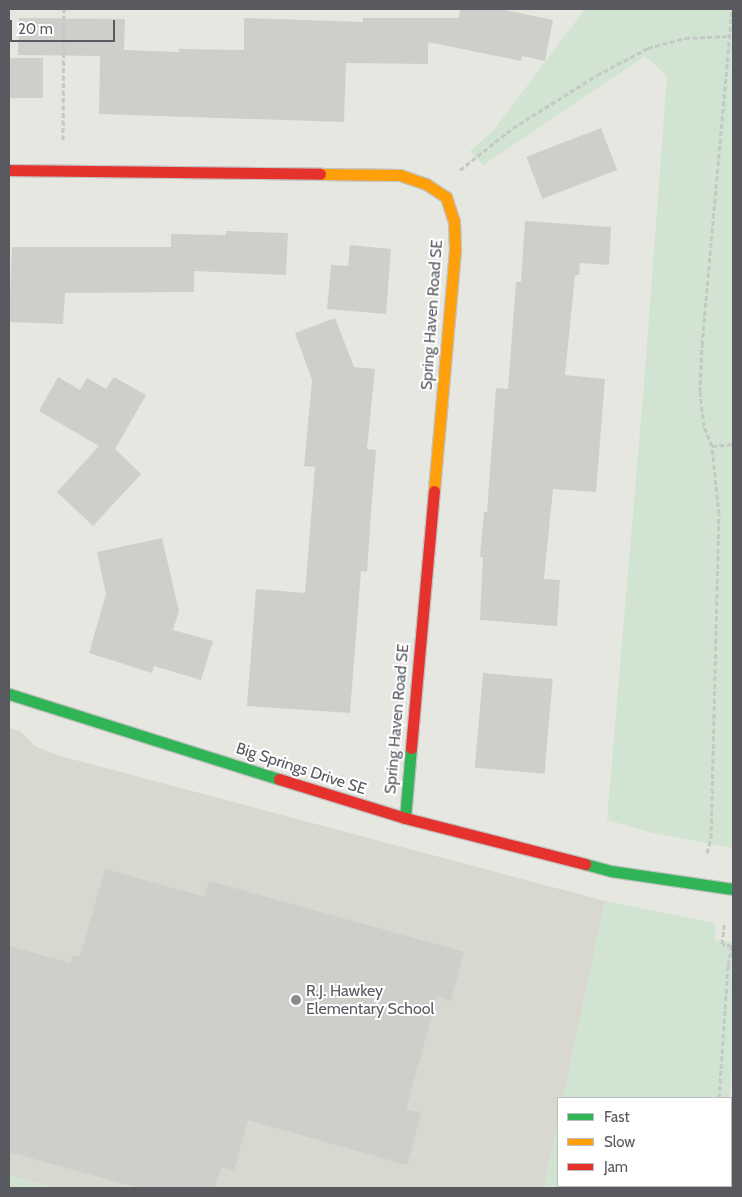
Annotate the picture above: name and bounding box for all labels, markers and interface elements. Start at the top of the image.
scale bar [12,10,118,42]
text: 20 m [18,20,53,38]
street label: Spring Haven Road SE [417,239,447,391]
street label: Spring Haven Road SE [381,643,413,795]
street label: Big Springs Drive SE [233,739,369,799]
place label: R.J. Hawkey Elementary School [306,981,434,1019]
marker: R.J. Hawkey Elementary School [290,994,302,1006]
legend [557,1097,732,1187]
text: Fast [604,1108,629,1126]
text: Slow [604,1133,635,1151]
text: Jam [604,1158,628,1176]

